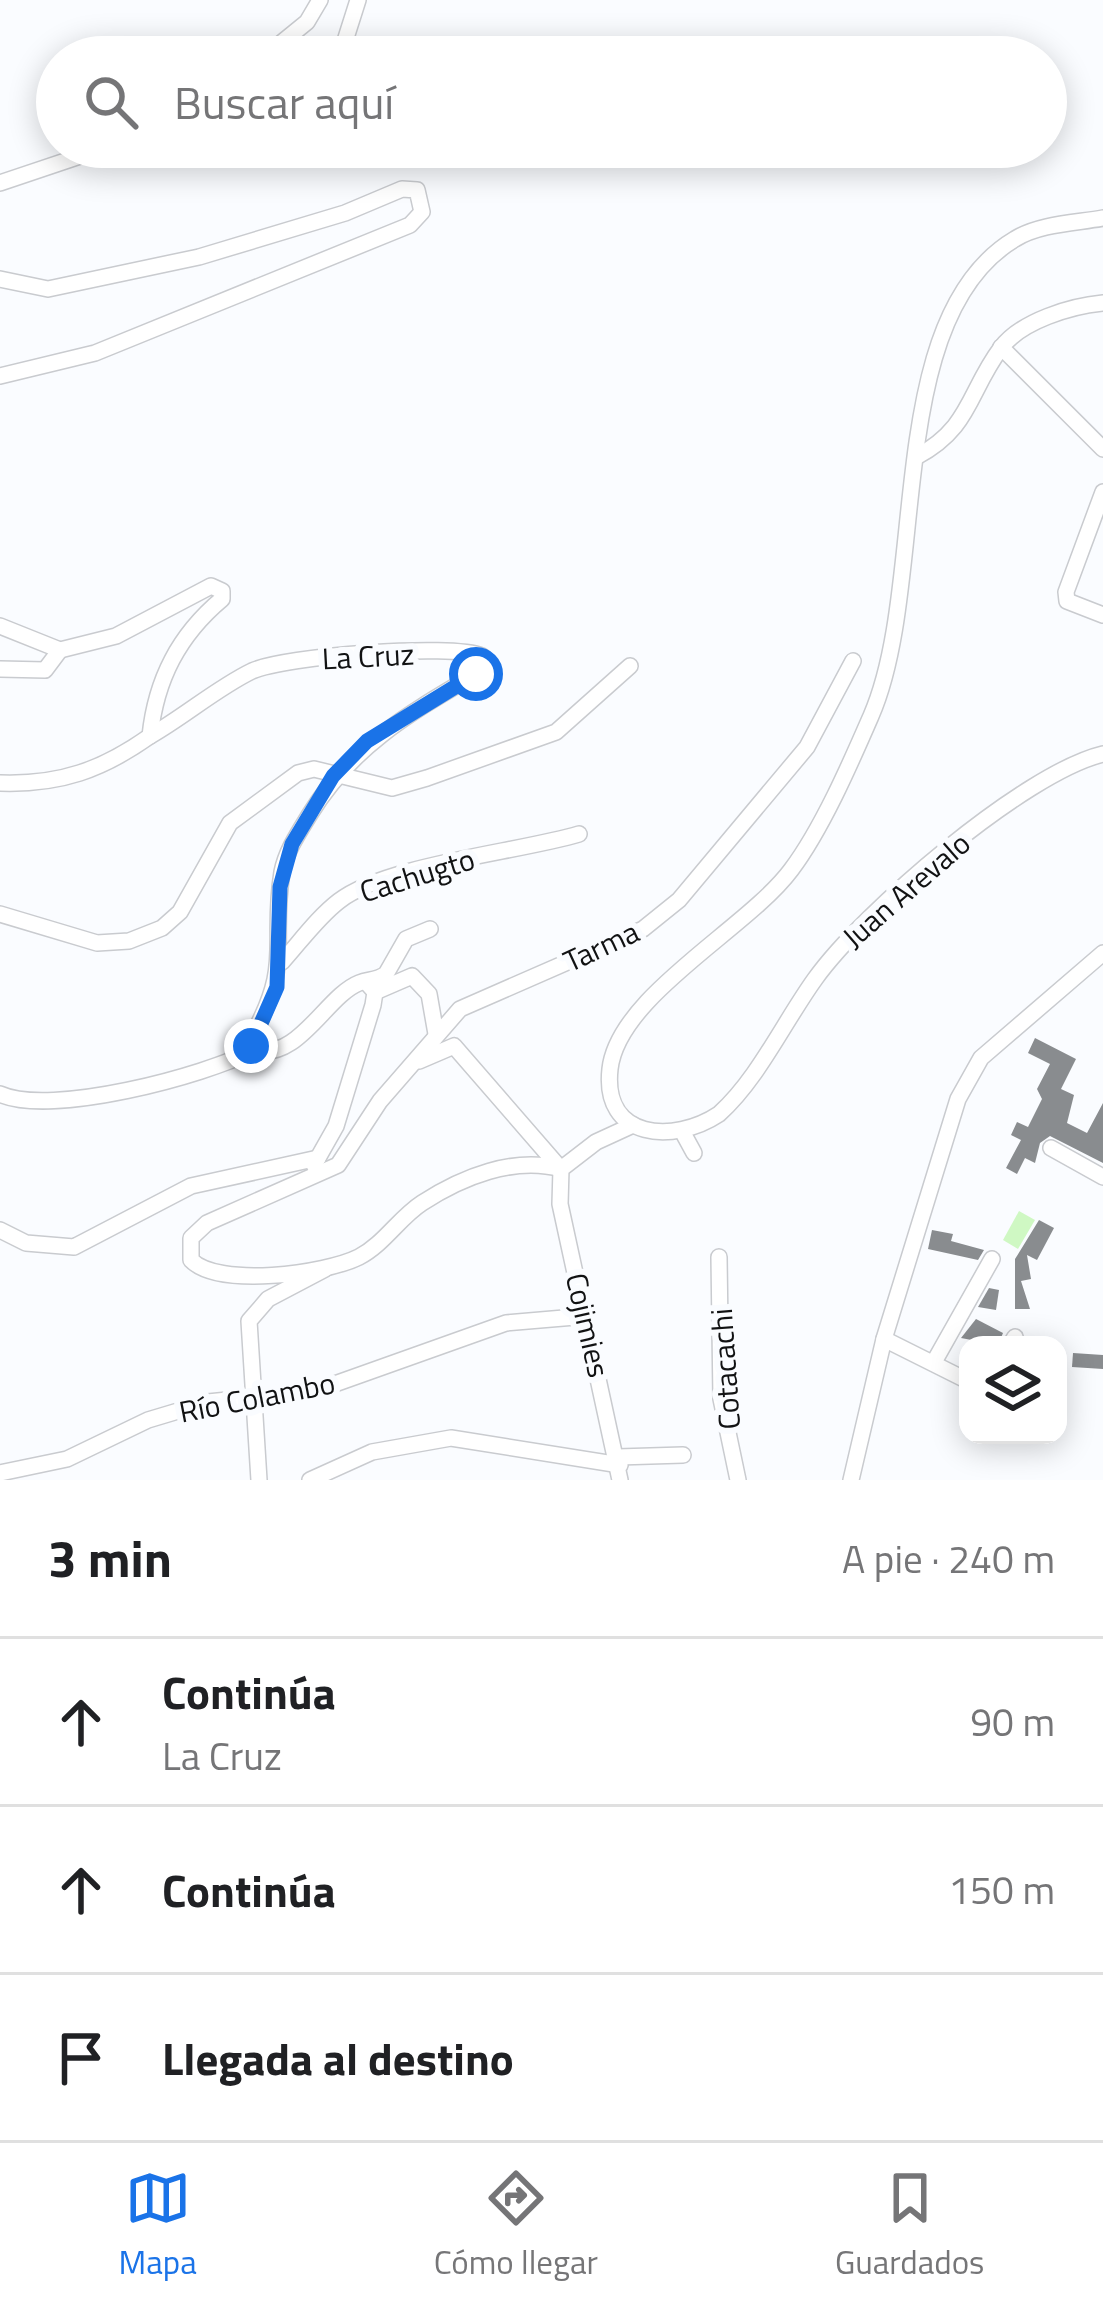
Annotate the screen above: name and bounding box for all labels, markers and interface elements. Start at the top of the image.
search box [36,36,1067,168]
text: Buscar aquí [174,68,394,136]
icon: search [78,69,144,135]
street label: La Cruz [321,631,415,681]
route start [449,647,503,701]
street label: Juan Arevalo [832,821,980,959]
street label: Cachugto [354,836,480,914]
street label: Tarma [556,909,646,983]
route end [224,1019,278,1073]
street label: Cojimies [554,1268,622,1382]
street label: Cotacachi [698,1307,752,1431]
map controls [959,1336,1067,1444]
button: layers [959,1336,1067,1444]
street label: Río Colambo [175,1359,339,1435]
text: 3 min [48,1519,172,1597]
text: A pie · 240 m [842,1529,1055,1588]
text: Continúa [162,1658,336,1726]
icon: ahead [48,1689,114,1755]
text: 90 m [970,1692,1055,1751]
text: La Cruz [162,1726,282,1785]
text: Continúa [162,1856,336,1924]
icon: ahead [48,1857,114,1923]
text: 150 m [948,1860,1055,1919]
text: Llegada al destino [162,2024,514,2092]
icon: arrive [48,2025,114,2091]
tab: Mapa [119,2165,197,2287]
tab: Cómo llegar [434,2165,598,2287]
tab: Guardados [835,2165,984,2287]

